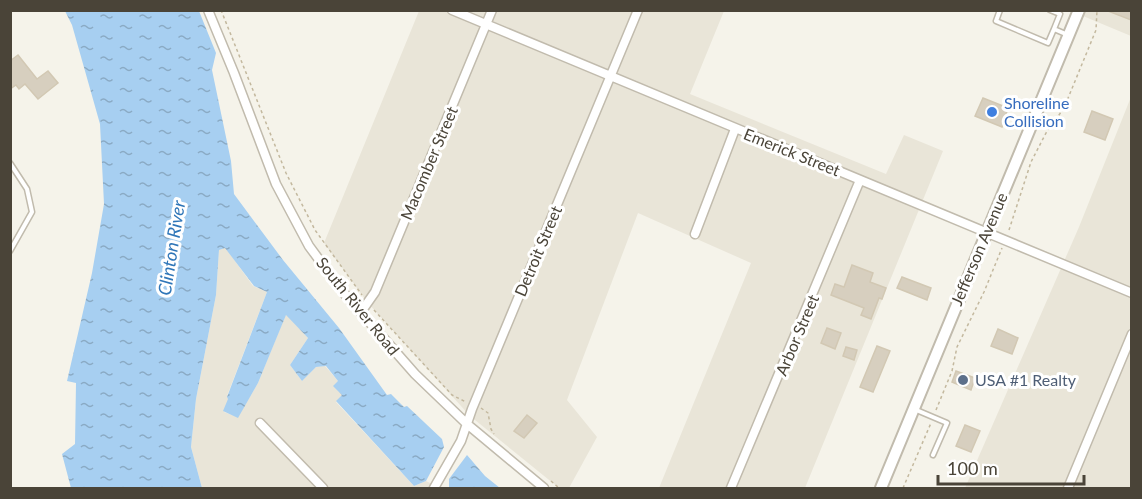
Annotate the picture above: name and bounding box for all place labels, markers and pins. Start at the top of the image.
place label: Shoreline Collision [1004,93,1069,130]
marker: Shoreline Collision [985,105,999,119]
place label: USA #1 Realty [975,370,1077,389]
marker: USA #1 Realty [956,373,970,387]

